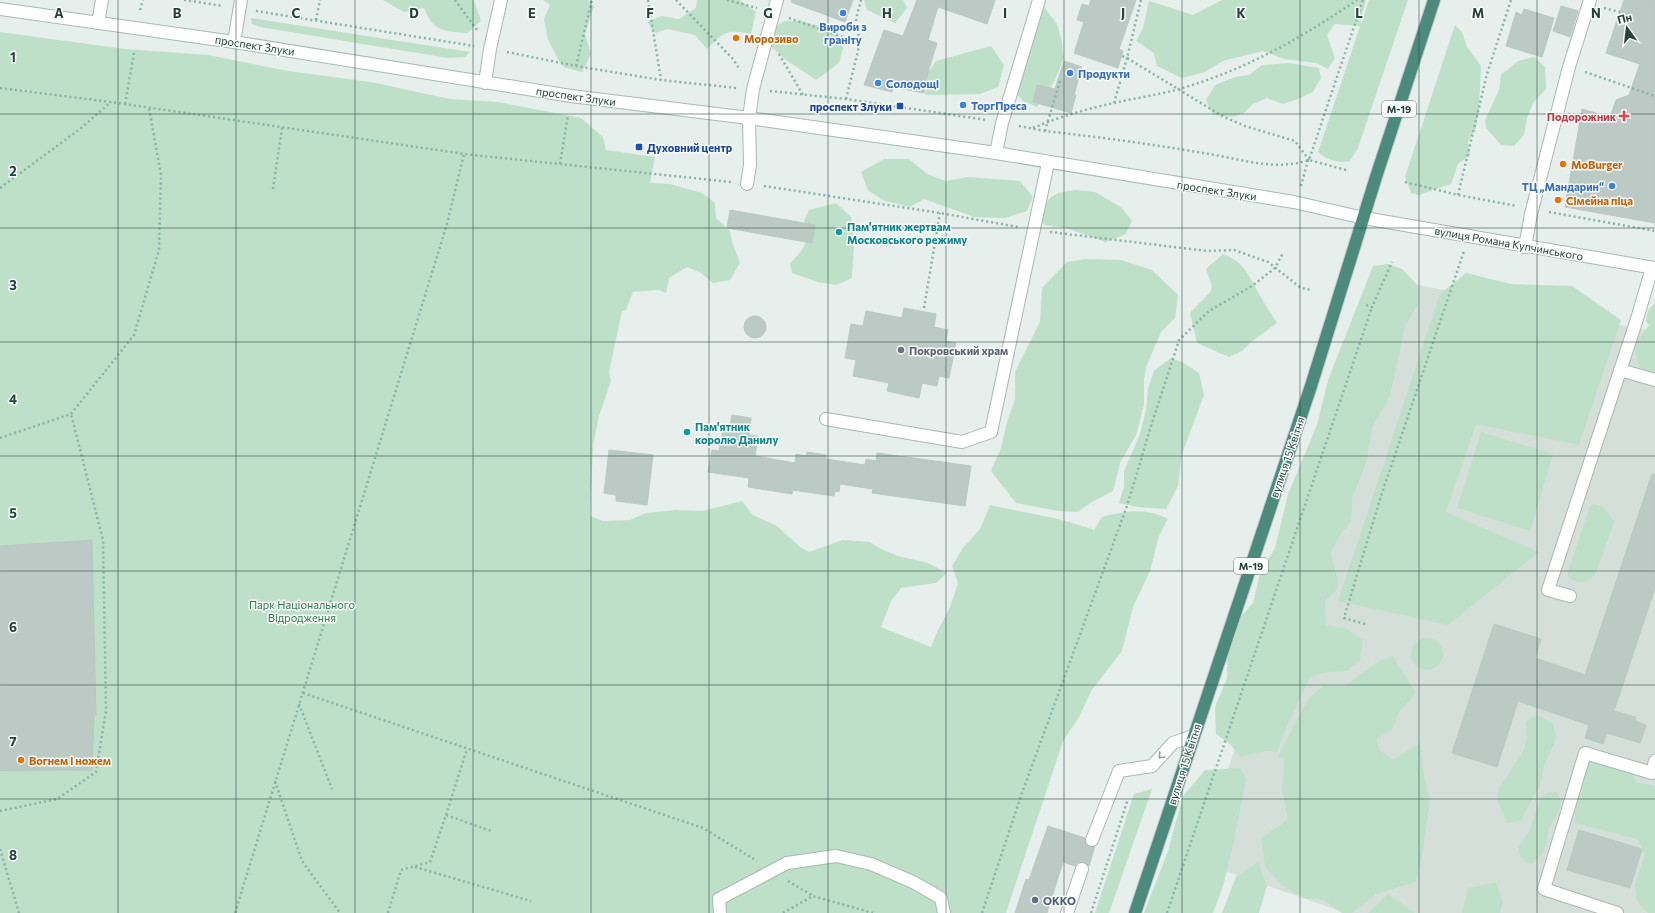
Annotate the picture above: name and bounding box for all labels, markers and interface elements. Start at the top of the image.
text: A [54,5,64,21]
text: B [173,5,182,21]
text: C [292,5,301,21]
text: D [409,5,419,21]
text: E [528,5,536,21]
text: F [646,5,654,21]
text: G [763,5,773,21]
text: H [882,5,892,21]
text: I [1003,5,1007,21]
text: J [1121,5,1125,21]
text: K [1236,5,1246,21]
text: L [1355,5,1363,21]
text: M [1472,5,1484,21]
text: N [1591,5,1601,21]
marker: Вироби з граніту [838,8,848,18]
north arrow [1607,8,1647,48]
text: Пн [1616,10,1633,26]
place label: Вироби з граніту [819,20,867,46]
street label: проспект Злуки [214,32,296,58]
place label: Морозиво [744,32,799,45]
marker: Морозиво [731,33,741,43]
text: 1 [10,49,16,65]
place label: Продукти [1078,67,1130,80]
marker: Продукти [1065,68,1075,78]
place label: Солодощі [886,77,939,90]
marker: Солодощі [873,78,883,88]
street label: проспект Злуки [535,84,617,108]
place label: ТоргПреса [971,99,1027,112]
place label: проспект Злуки [810,100,892,113]
marker: ТоргПреса [958,100,968,110]
marker: проспект Злуки [895,101,905,111]
road number: М-19 [1382,101,1416,117]
place label: Подорожник [1547,110,1617,123]
marker: Подорожник [1619,111,1629,121]
place label: Духовний центр [647,141,733,154]
marker: Духовний центр [634,142,644,152]
place label: MoBurger [1571,158,1623,171]
marker: MoBurger [1558,159,1568,169]
text: 2 [9,163,17,179]
street label: проспект Злуки [1176,177,1258,203]
place label: ТЦ „Мандарин“ [1522,180,1604,193]
marker: ТЦ „Мандарин“ [1607,181,1617,191]
place label: Сімейна піца [1566,194,1633,207]
marker: Сімейна піца [1553,195,1563,205]
place label: Пам'ятник жертвам Московського режиму [847,220,967,246]
street label: вулиця Романа Купчинського [1434,223,1585,263]
marker: Пам'ятник жертвам Московського режиму [834,227,844,237]
text: 3 [9,277,17,293]
place label: Покровський храм [909,344,1008,357]
marker: Покровський храм [896,345,906,355]
text: 4 [9,391,17,407]
street label: вулиця 15 Квітня [1267,415,1307,499]
place label: Пам'ятник королю Данилу [695,420,778,446]
marker: Пам'ятник королю Данилу [682,427,692,437]
text: 5 [9,505,17,521]
road number: М-19 [1234,558,1268,574]
park label: Парк Національного Відродження [249,598,356,624]
text: 6 [9,619,17,635]
street label: вулиця 15 Квітня [1165,722,1203,806]
text: 7 [9,733,17,749]
one-way arrow [1158,751,1166,759]
place label: Вогнем і ножем [29,754,111,767]
marker: Вогнем і ножем [16,755,26,765]
text: 8 [9,847,17,863]
place label: ОККО [1043,894,1076,907]
marker: ОККО [1030,895,1040,905]

